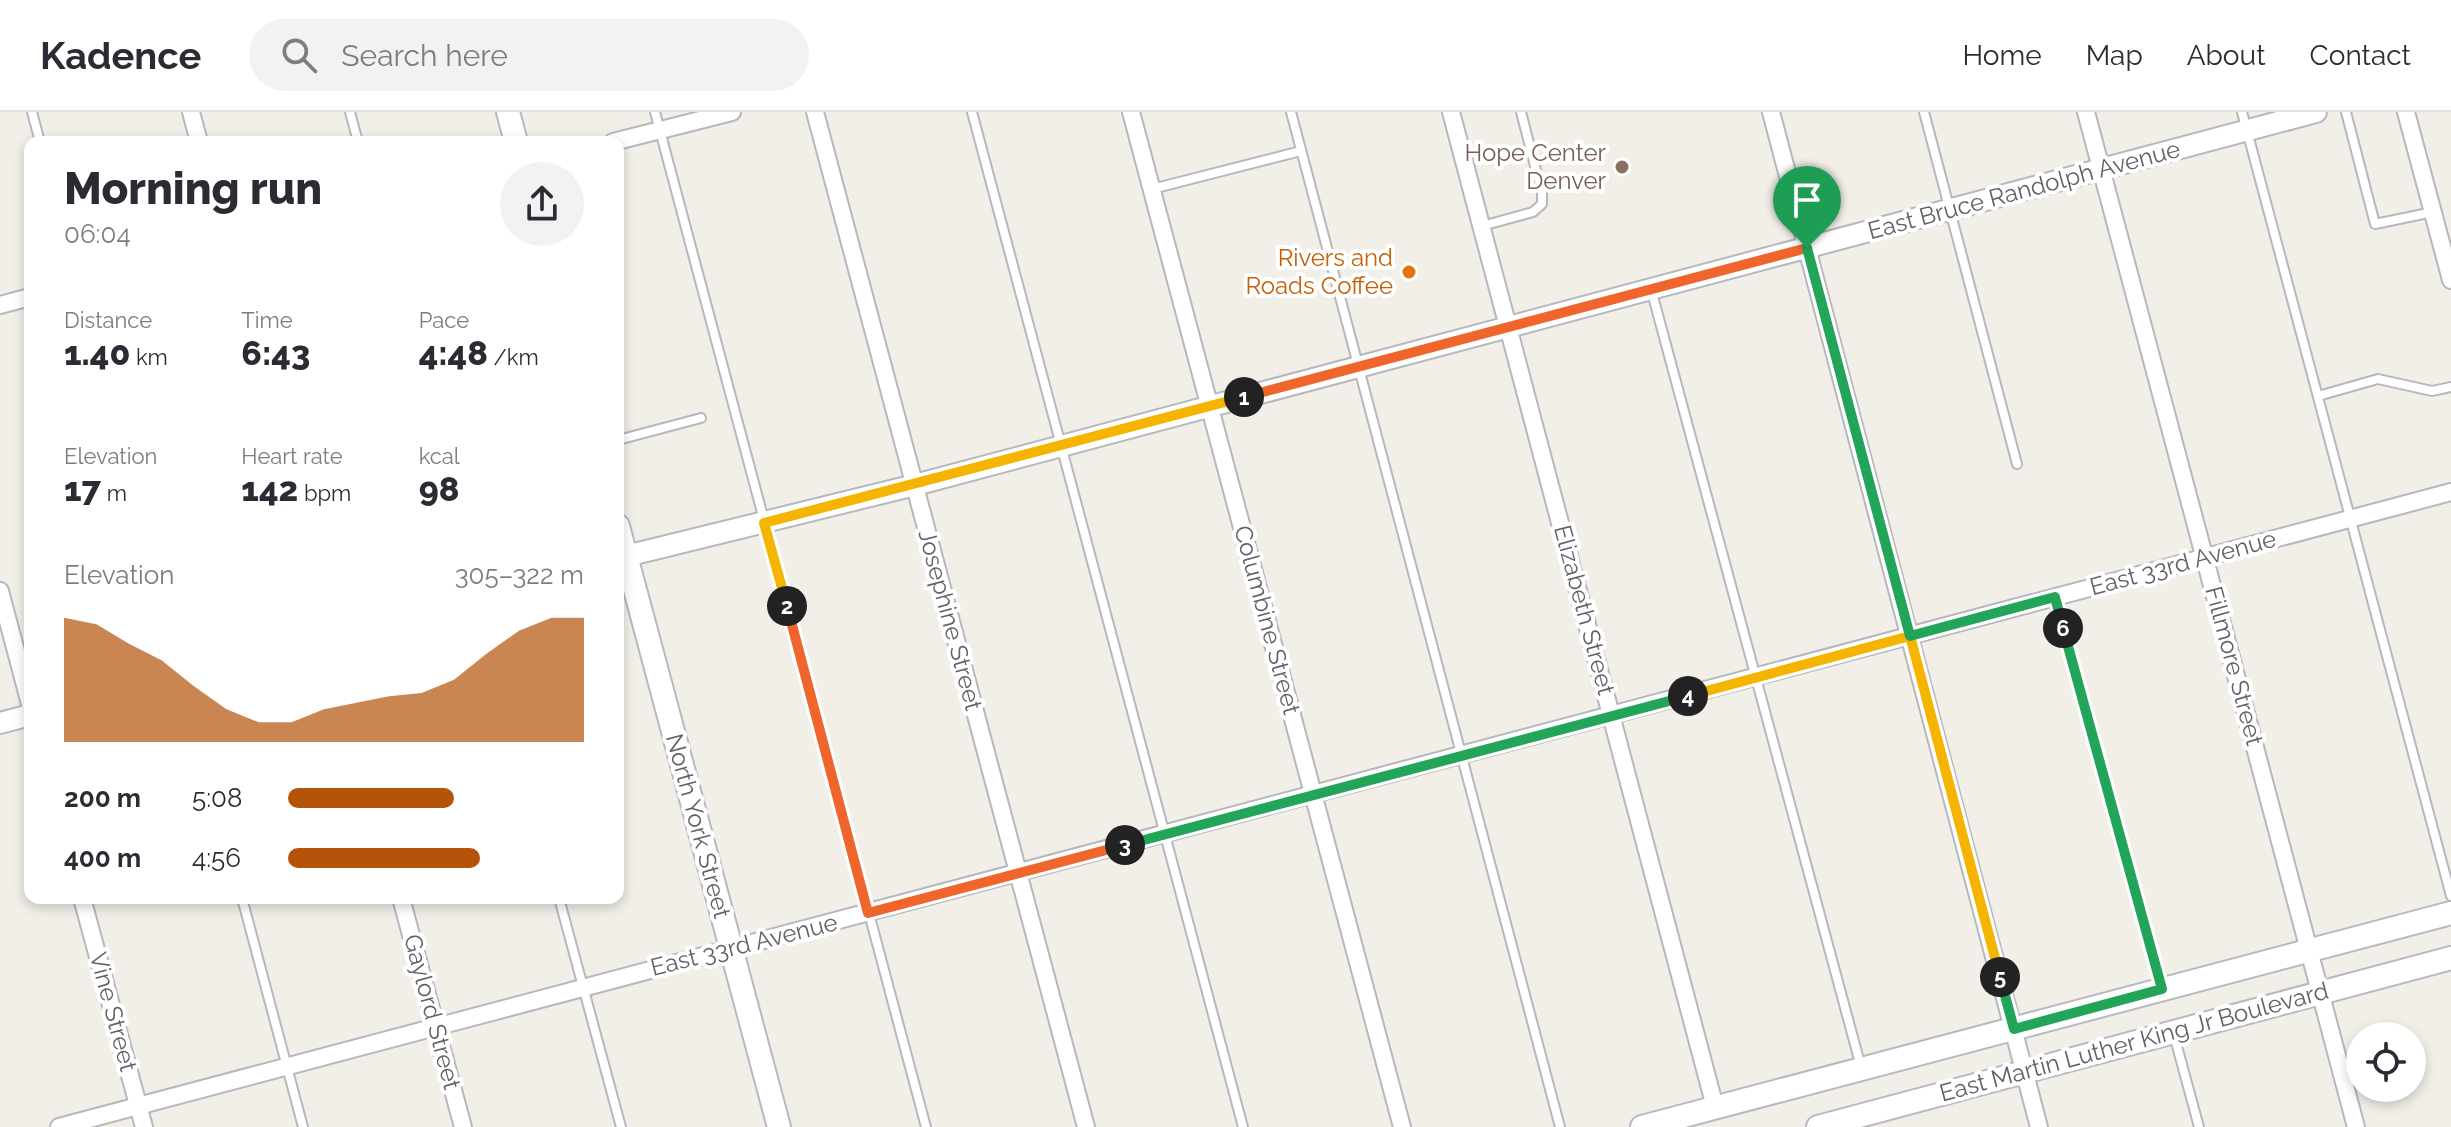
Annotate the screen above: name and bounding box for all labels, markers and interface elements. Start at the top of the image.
search box [249,19,809,91]
text: Kadence [40,33,201,78]
icon: search [277,33,321,77]
text: Search here [341,38,508,73]
text: Home [1962,39,2042,72]
text: Map [2086,39,2143,72]
text: About [2187,39,2266,72]
text: Contact [2310,39,2411,72]
street label: East Bruce Randolph Avenue [1865,134,2183,245]
place label: Hope Center Denver [1464,138,1607,195]
marker: Hope Center Denver [1613,158,1631,176]
button: share [500,162,584,246]
text: Morning run [64,163,322,214]
pin [1773,166,1841,248]
icon: arrive [1785,178,1829,222]
text: 06:04 [64,219,131,249]
place label: Rivers and Roads Coffee [1245,243,1393,300]
marker: Rivers and Roads Coffee [1400,263,1418,281]
text: Distance [64,307,152,333]
text: Time [241,307,293,333]
text: Pace [419,307,469,333]
text: 1.40 [64,333,130,373]
text: 6:43 [241,333,310,373]
text: 4:48 [419,333,488,373]
text: km [130,344,168,370]
text: /km [488,344,539,370]
pin: 1 [1224,377,1264,417]
text: 1 [1239,384,1249,410]
text: Elevation [64,443,157,469]
text: Heart rate [241,443,343,469]
text: kcal [419,443,460,469]
text: 17 [64,469,101,509]
text: 142 [241,469,298,509]
text: 98 [419,469,459,509]
text: m [101,480,127,506]
text: bpm [298,480,351,506]
street label: Columbine Street [1228,522,1307,717]
street label: Elizabeth Street [1548,522,1621,698]
street label: East 33rd Avenue [2087,524,2279,601]
street label: Josephine Street [912,526,989,713]
text: Elevation [64,560,174,590]
text: 305–322 m [455,560,584,590]
street label: Fillmore Street [2199,583,2270,749]
pin: 2 [767,586,807,626]
text: 2 [781,593,793,619]
pin: 6 [2043,608,2083,648]
text: 6 [2056,615,2070,641]
pin: 4 [1668,676,1708,716]
text: 4 [1682,683,1694,709]
street label: North York Street [660,730,737,921]
text: 200 m [64,783,141,813]
text: 5:08 [192,783,242,813]
pin: 3 [1105,825,1145,865]
text: 3 [1119,832,1131,858]
text: 400 m [64,843,141,873]
text: 4:56 [192,843,241,873]
street label: East 33rd Avenue [647,907,840,982]
street label: Gaylord Street [398,931,467,1093]
street label: Vine Street [84,949,143,1075]
pin: 5 [1980,957,2020,997]
text: 5 [1994,964,2006,990]
street label: East Martin Luther King Jr Boulevard [1936,976,2331,1107]
map controls [2346,1022,2426,1102]
button: locate [2346,1022,2426,1102]

